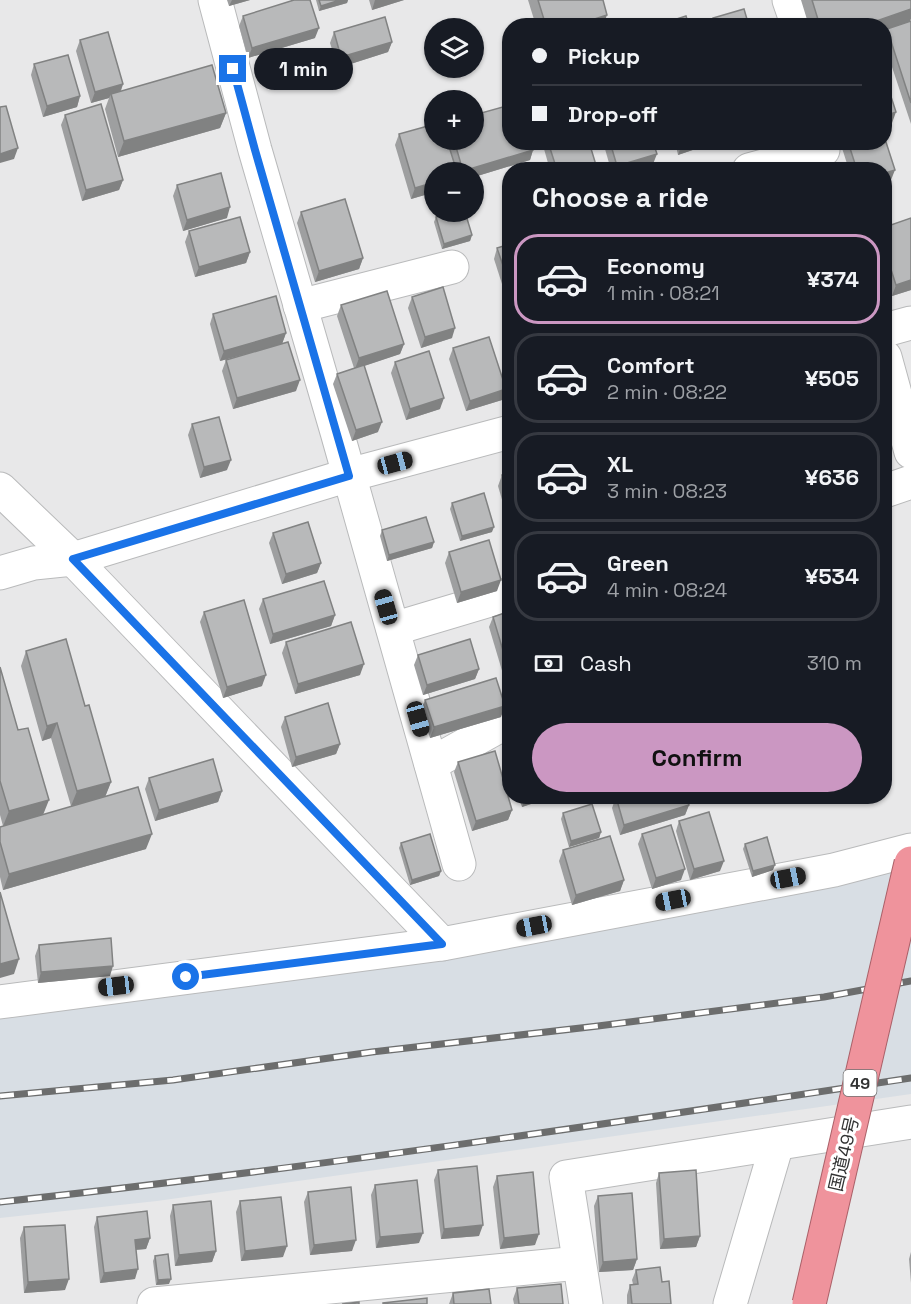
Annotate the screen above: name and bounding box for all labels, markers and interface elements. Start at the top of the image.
map controls [424,18,484,222]
button: layers [424,18,484,78]
text: Pickup [568,42,640,70]
callout: 1 min [254,48,353,90]
route end [219,55,246,82]
text: 1 min [279,56,328,82]
button: + [424,90,484,150]
text: Drop-off [568,100,658,128]
button: − [424,162,484,222]
text: Choose a ride [532,180,709,215]
icon: car [535,252,589,306]
text: Economy [607,252,705,280]
text: ¥374 [807,265,859,293]
text: 1 min · 08:21 [607,280,720,306]
icon: car [535,351,589,405]
text: Comfort [607,351,695,379]
text: ¥505 [805,364,859,392]
text: 2 min · 08:22 [607,379,727,405]
car [375,450,415,476]
icon: car [535,450,589,504]
text: XL [607,450,633,478]
text: ¥636 [805,463,859,491]
text: 3 min · 08:23 [607,478,727,504]
icon: car [535,549,589,603]
text: Green [607,549,669,577]
text: ¥534 [805,562,859,590]
text: 4 min · 08:24 [607,577,727,603]
car [372,587,400,627]
icon: cash [532,647,565,680]
text: Cash [580,649,632,677]
text: 310 m [807,650,862,676]
car [404,699,432,739]
button: Confirm [532,723,862,792]
car [769,866,807,890]
car [654,888,692,912]
car [515,914,553,938]
route start [172,963,199,990]
car [97,975,135,997]
road number: 49 [844,1070,876,1096]
street label: 国道49号 [824,1114,863,1194]

